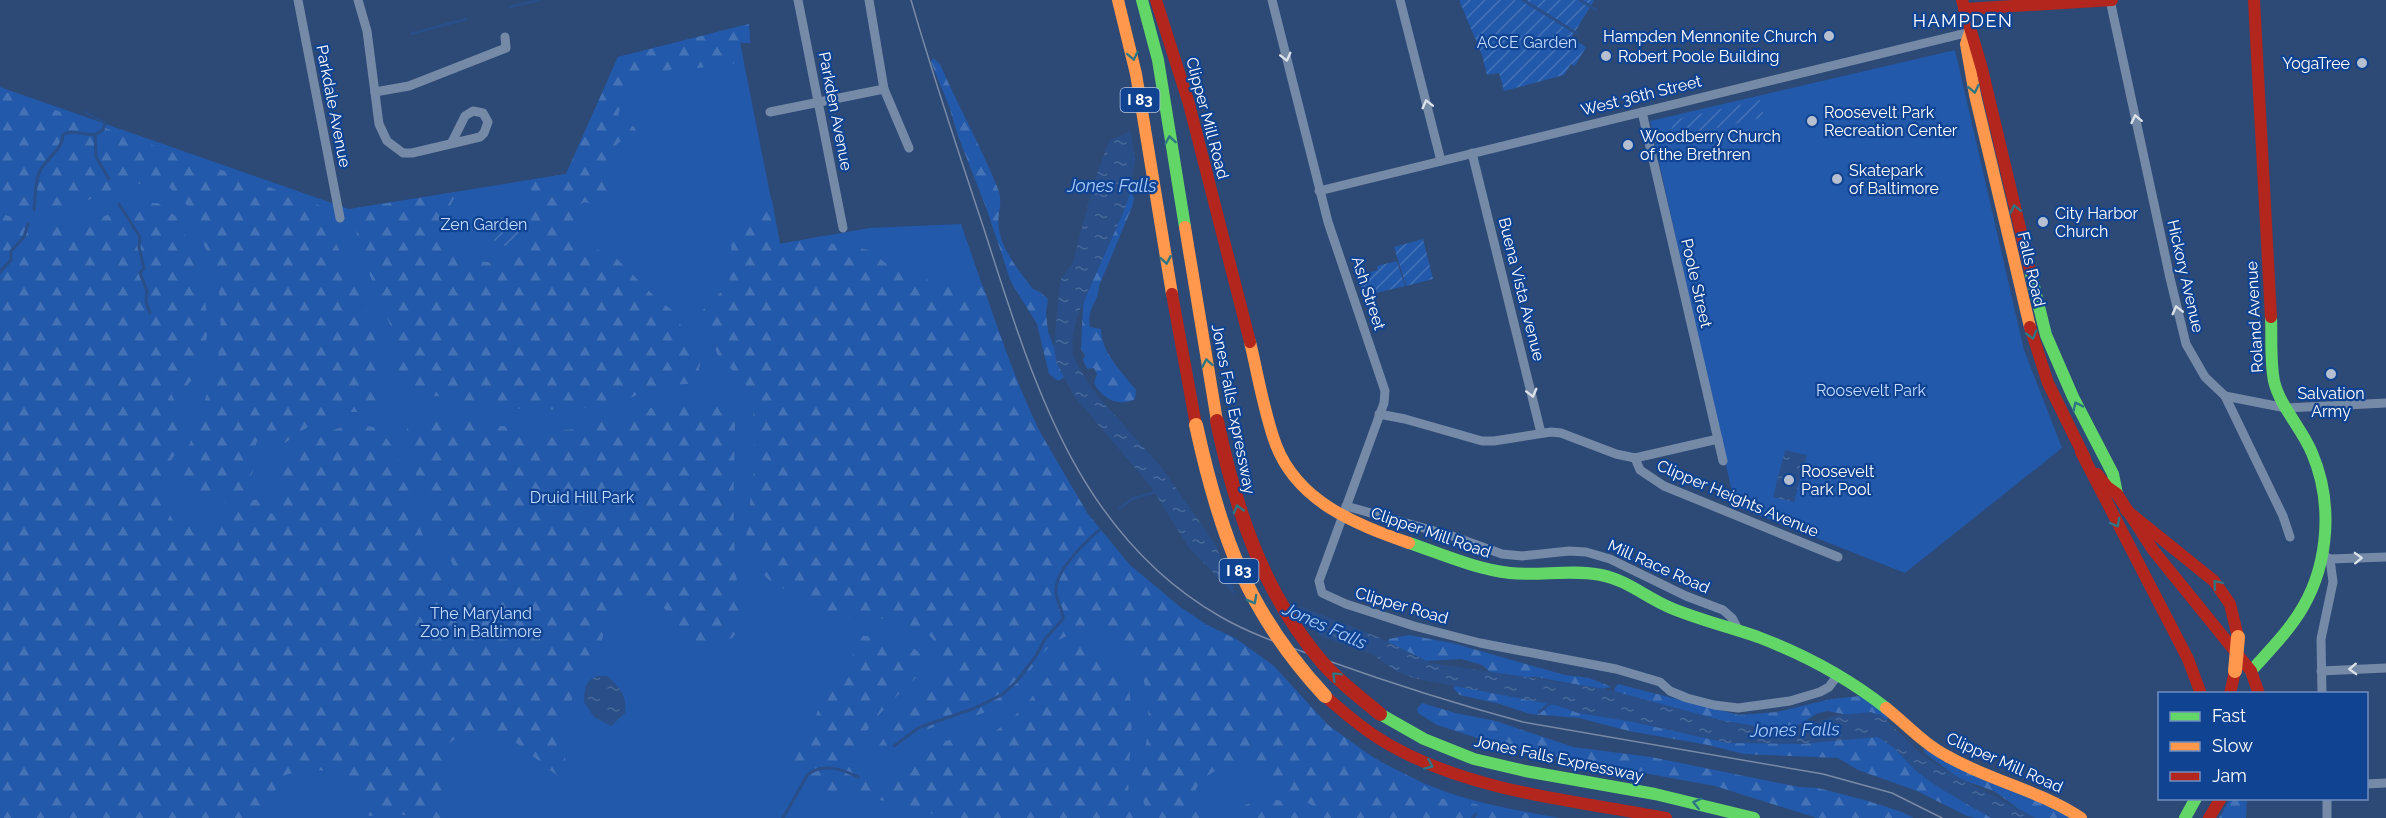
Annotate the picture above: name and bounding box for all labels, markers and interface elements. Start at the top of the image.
district label: HAMPDEN [1913,10,2013,31]
place label: Hampden Mennonite Church [1603,27,1817,46]
marker: Hampden Mennonite Church [1822,29,1836,43]
park label: ACCE Garden [1477,33,1577,52]
street label: Parkdale Avenue [312,43,355,169]
place label: Robert Poole Building [1618,47,1779,66]
marker: Robert Poole Building [1599,49,1613,63]
street label: Parkden Avenue [815,50,856,172]
one-way arrow [1126,51,1139,61]
one-way arrow [1279,51,1291,62]
place label: YogaTree [2282,54,2350,73]
street label: Clipper Mill Road [1182,55,1233,181]
marker: YogaTree [2355,56,2369,70]
street label: West 36th Street [1579,71,1704,120]
one-way arrow [1967,83,1980,93]
road number: I 83 [1120,88,1160,112]
one-way arrow [1421,99,1434,109]
place label: Roosevelt Park Recreation Center [1824,103,1958,140]
marker: Roosevelt Park Recreation Center [1805,114,1819,128]
one-way arrow [2130,115,2143,125]
place label: Woodberry Church of the Brethren [1640,127,1781,164]
one-way arrow [1165,136,1177,145]
marker: Woodberry Church of the Brethren [1621,138,1635,152]
place label: Skatepark of Baltimore [1849,161,1939,198]
marker: Skatepark of Baltimore [1830,172,1844,186]
water label: Jones Falls [1066,175,1157,196]
one-way arrow [2009,204,2022,214]
place label: City Harbor Church [2055,204,2139,241]
park label: Zen Garden [441,215,527,234]
street label: Buena Vista Avenue [1495,215,1549,363]
marker: City Harbor Church [2036,215,2050,229]
street label: Hickory Avenue [2163,218,2208,334]
street label: Falls Road [2014,230,2049,308]
street label: Poole Street [1677,237,1716,330]
one-way arrow [1159,254,1172,264]
street label: Ash Street [1348,254,1390,333]
street label: Roland Avenue [2242,261,2267,373]
one-way arrow [2172,305,2185,315]
street label: Jones Falls Expressway [1208,322,1259,496]
one-way arrow [2025,329,2037,340]
one-way arrow [1202,359,1214,368]
marker: Salvation Army [2324,367,2338,381]
park label: Roosevelt Park [1816,381,1927,400]
place label: Salvation Army [2297,384,2365,421]
one-way arrow [1524,388,1537,398]
one-way arrow [2073,402,2085,413]
street label: Clipper Heights Avenue [1654,456,1821,541]
place label: Roosevelt Park Pool [1801,462,1875,499]
marker: Roosevelt Park Pool [1782,473,1796,487]
park label: Druid Hill Park [530,488,635,507]
street label: Clipper Mill Road [1368,503,1493,562]
one-way arrow [1233,504,1245,515]
one-way arrow [2109,517,2120,528]
street label: Mill Race Road [1605,536,1713,597]
one-way arrow [2354,551,2363,564]
road number: I 83 [1220,559,1258,583]
one-way arrow [2213,580,2224,591]
street label: Clipper Road [1353,583,1450,628]
one-way arrow [1246,594,1257,604]
water label: Jones Falls [1279,597,1371,654]
park label: The Maryland Zoo in Baltimore [420,604,542,641]
one-way arrow [2349,663,2358,676]
one-way arrow [1332,672,1343,683]
legend [2158,692,2368,800]
text: Fast [2212,705,2246,726]
water label: Jones Falls [1749,718,1841,741]
street label: Clipper Mill Road [1944,728,2066,797]
street label: Jones Falls Expressway [1472,731,1646,786]
text: Slow [2212,735,2253,756]
one-way arrow [1423,758,1434,770]
text: Jam [2212,765,2247,786]
one-way arrow [1692,797,1702,810]

